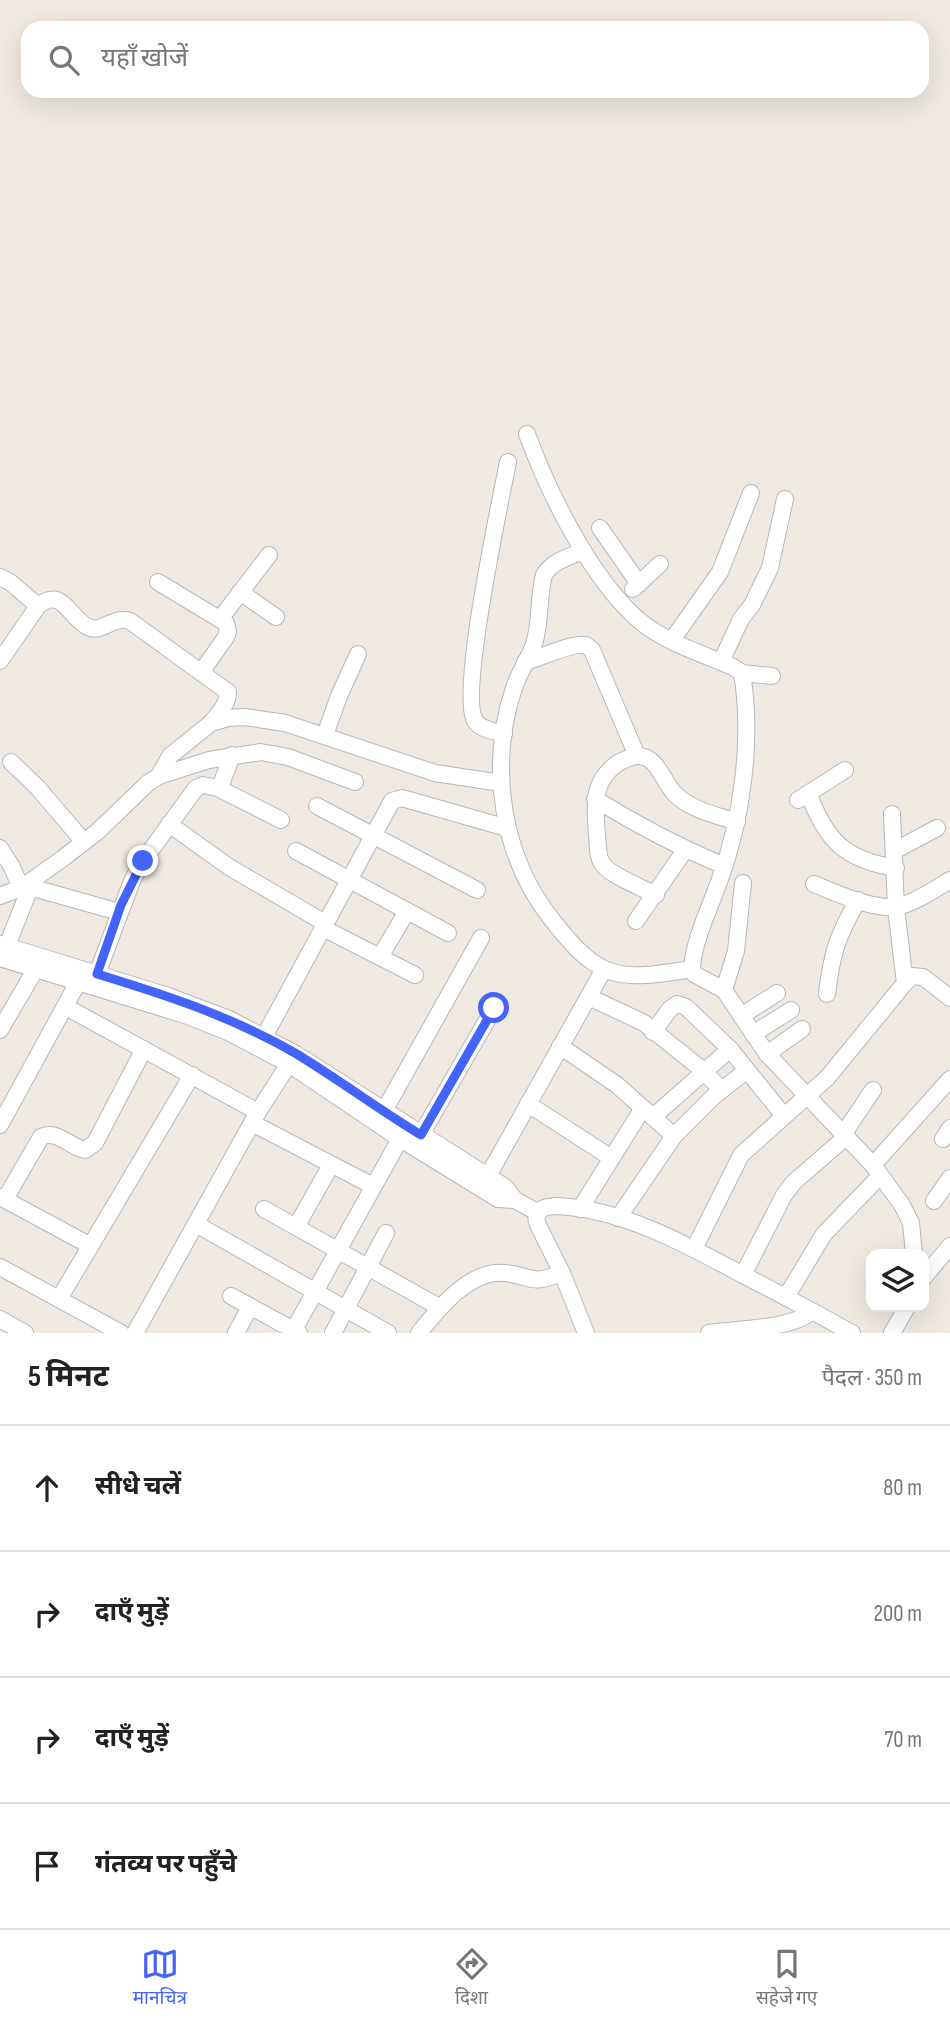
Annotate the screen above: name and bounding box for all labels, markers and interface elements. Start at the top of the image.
search box [21,21,929,98]
icon: search [45,41,83,79]
text: यहाँ खोजें [101,43,188,74]
route end [127,845,158,876]
route start [478,992,509,1023]
map controls [866,1249,929,1312]
button: layers [866,1249,929,1312]
text: 5 मिनट [28,1359,109,1395]
text: पैदल · 350 m [822,1364,922,1392]
icon: ahead [28,1469,66,1507]
text: सीधे चलें [95,1471,181,1502]
text: 80 m [883,1474,922,1502]
icon: right [28,1595,66,1633]
text: दाएँ मुड़ें [95,1597,169,1628]
text: 200 m [874,1600,922,1628]
icon: right [28,1721,66,1759]
text: दाएँ मुड़ें [95,1723,169,1754]
text: 70 m [884,1726,922,1754]
icon: arrive [28,1847,66,1885]
text: गंतव्य पर पहुँचे [95,1849,237,1880]
tab: मानचित्र [133,1945,187,2012]
tab: दिशा [453,1945,491,2012]
tab: सहेजे गए [756,1945,817,2012]

